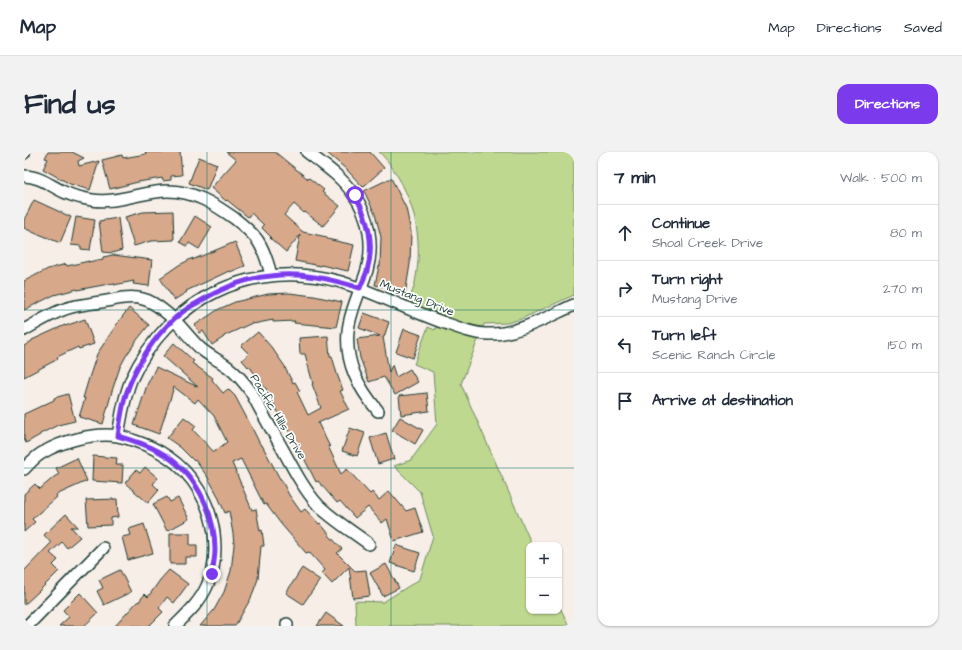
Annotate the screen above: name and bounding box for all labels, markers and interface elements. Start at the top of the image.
text: Map [20,14,56,41]
text: Map [768,18,795,38]
text: Directions [817,18,882,38]
text: Saved [904,18,942,38]
button: Directions [837,84,938,124]
text: Find us [24,85,115,124]
text: 7 min [614,166,656,190]
text: Walk · 500 m [840,169,922,187]
route start [346,186,364,204]
text: Continue [652,213,710,234]
icon: ahead [614,222,636,244]
text: 80 m [890,224,922,242]
text: Shoal Creek Drive [652,234,763,252]
text: Turn right [652,269,723,290]
street label: Mustang Drive [377,275,457,322]
icon: right [614,278,636,300]
text: 270 m [883,280,922,298]
text: Mustang Drive [652,290,738,308]
text: Turn left [652,325,716,346]
icon: left [614,334,636,356]
text: 150 m [888,336,922,354]
text: Scenic Ranch Circle [652,346,775,364]
street label: Pacific Hills Drive [246,371,311,463]
icon: arrive [614,390,636,412]
text: Arrive at destination [652,390,793,411]
map controls [526,542,562,614]
button: + [526,542,562,578]
route end [203,565,221,583]
button: − [526,578,562,614]

